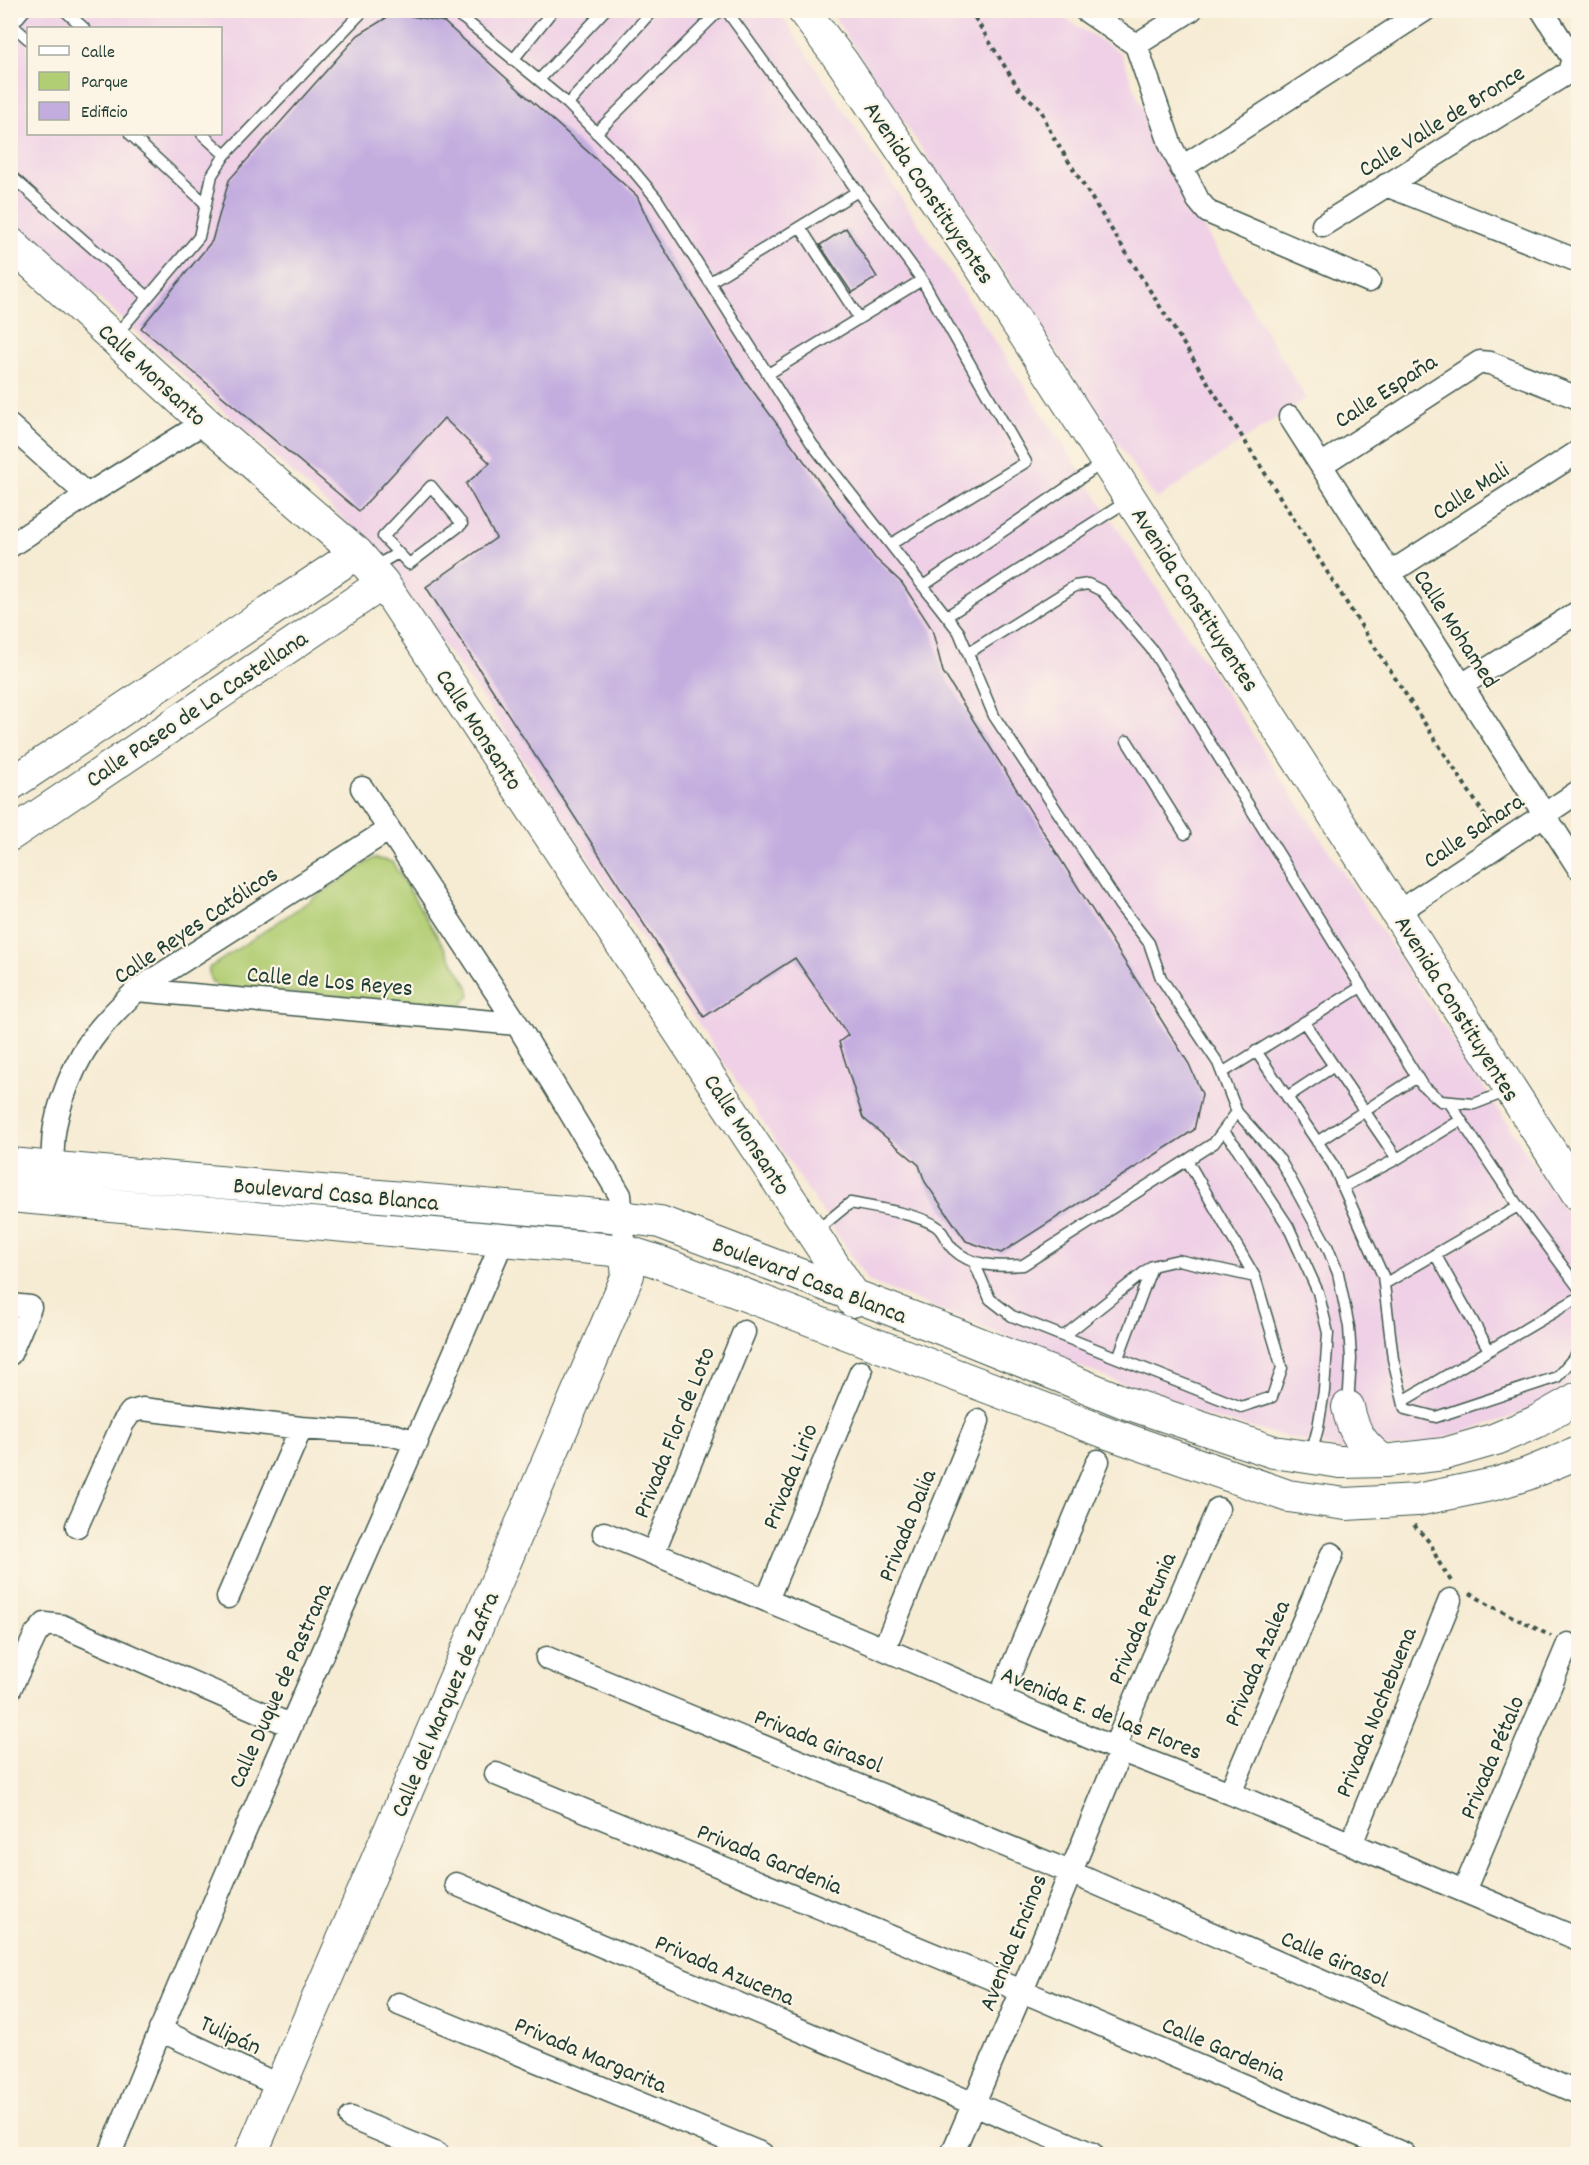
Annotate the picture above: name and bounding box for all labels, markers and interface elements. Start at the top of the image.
legend [27,27,222,135]
text: Calle [81,41,115,66]
street label: Calle Valle de Bronce [1353,58,1532,187]
text: Parque [81,71,128,96]
street label: Avenida Constituyentes [854,95,1002,292]
text: Edificio [81,101,128,126]
street label: Calle Monsanto [89,317,213,436]
street label: Calle España [1329,346,1445,438]
street label: Calle Mali [1426,455,1517,530]
street label: Avenida Constituyentes [1121,502,1266,700]
street label: Calle Mohamed [1403,563,1506,696]
street label: Calle Paseo de La Castellana [80,623,316,798]
street label: Calle Monsanto [426,663,529,798]
street label: Calle Sahara [1418,786,1532,879]
street label: Calle Reyes Católicos [108,859,286,994]
street label: Avenida Constituyentes [1384,910,1527,1109]
street label: Calle de Los Reyes [245,959,414,1007]
street label: Calle Monsanto [694,1068,797,1203]
street label: Boulevard Casa Blanca [232,1170,441,1222]
street label: Boulevard Casa Blanca [707,1229,912,1335]
street label: Privada Flor de Loto [626,1342,726,1524]
street label: Privada Lirio [755,1419,828,1535]
street label: Privada Dalia [871,1464,947,1587]
street label: Privada Petunia [1101,1547,1187,1691]
street label: Calle Duque de Pastrana [221,1578,343,1794]
street label: Calle del Marquez de Zafra [384,1587,510,1823]
street label: Privada Azalea [1217,1595,1301,1733]
street label: Privada Nochebuena [1328,1622,1428,1803]
street label: Avenida E. de las Flores [995,1659,1206,1771]
street label: Privada Pétalo [1452,1691,1535,1825]
street label: Privada Girasol [748,1701,888,1784]
street label: Privada Gardenia [691,1816,847,1906]
street label: Avenida Encinos [972,1870,1058,2017]
street label: Calle Girasol [1275,1923,1393,1999]
street label: Privada Azucena [649,1927,800,2017]
street label: Tulipán [193,2008,266,2066]
street label: Privada Margarita [508,2009,672,2105]
street label: Calle Gardenia [1156,2009,1291,2092]

